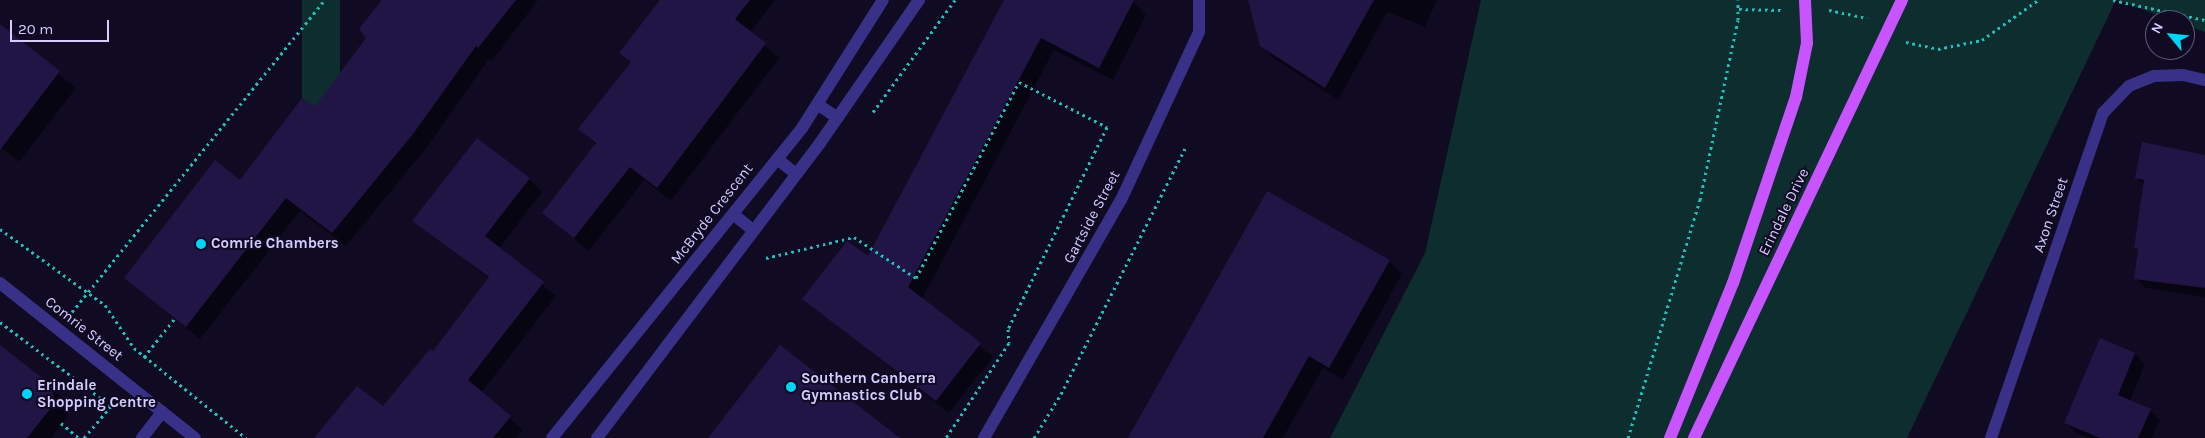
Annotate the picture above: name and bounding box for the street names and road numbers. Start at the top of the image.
street label: McBryde Crescent [667,160,757,268]
street label: Erindale Drive [1755,165,1813,259]
street label: Gartside Street [1060,167,1124,267]
street label: Axon Street [2030,175,2072,255]
street label: Comrie Street [42,293,126,365]

